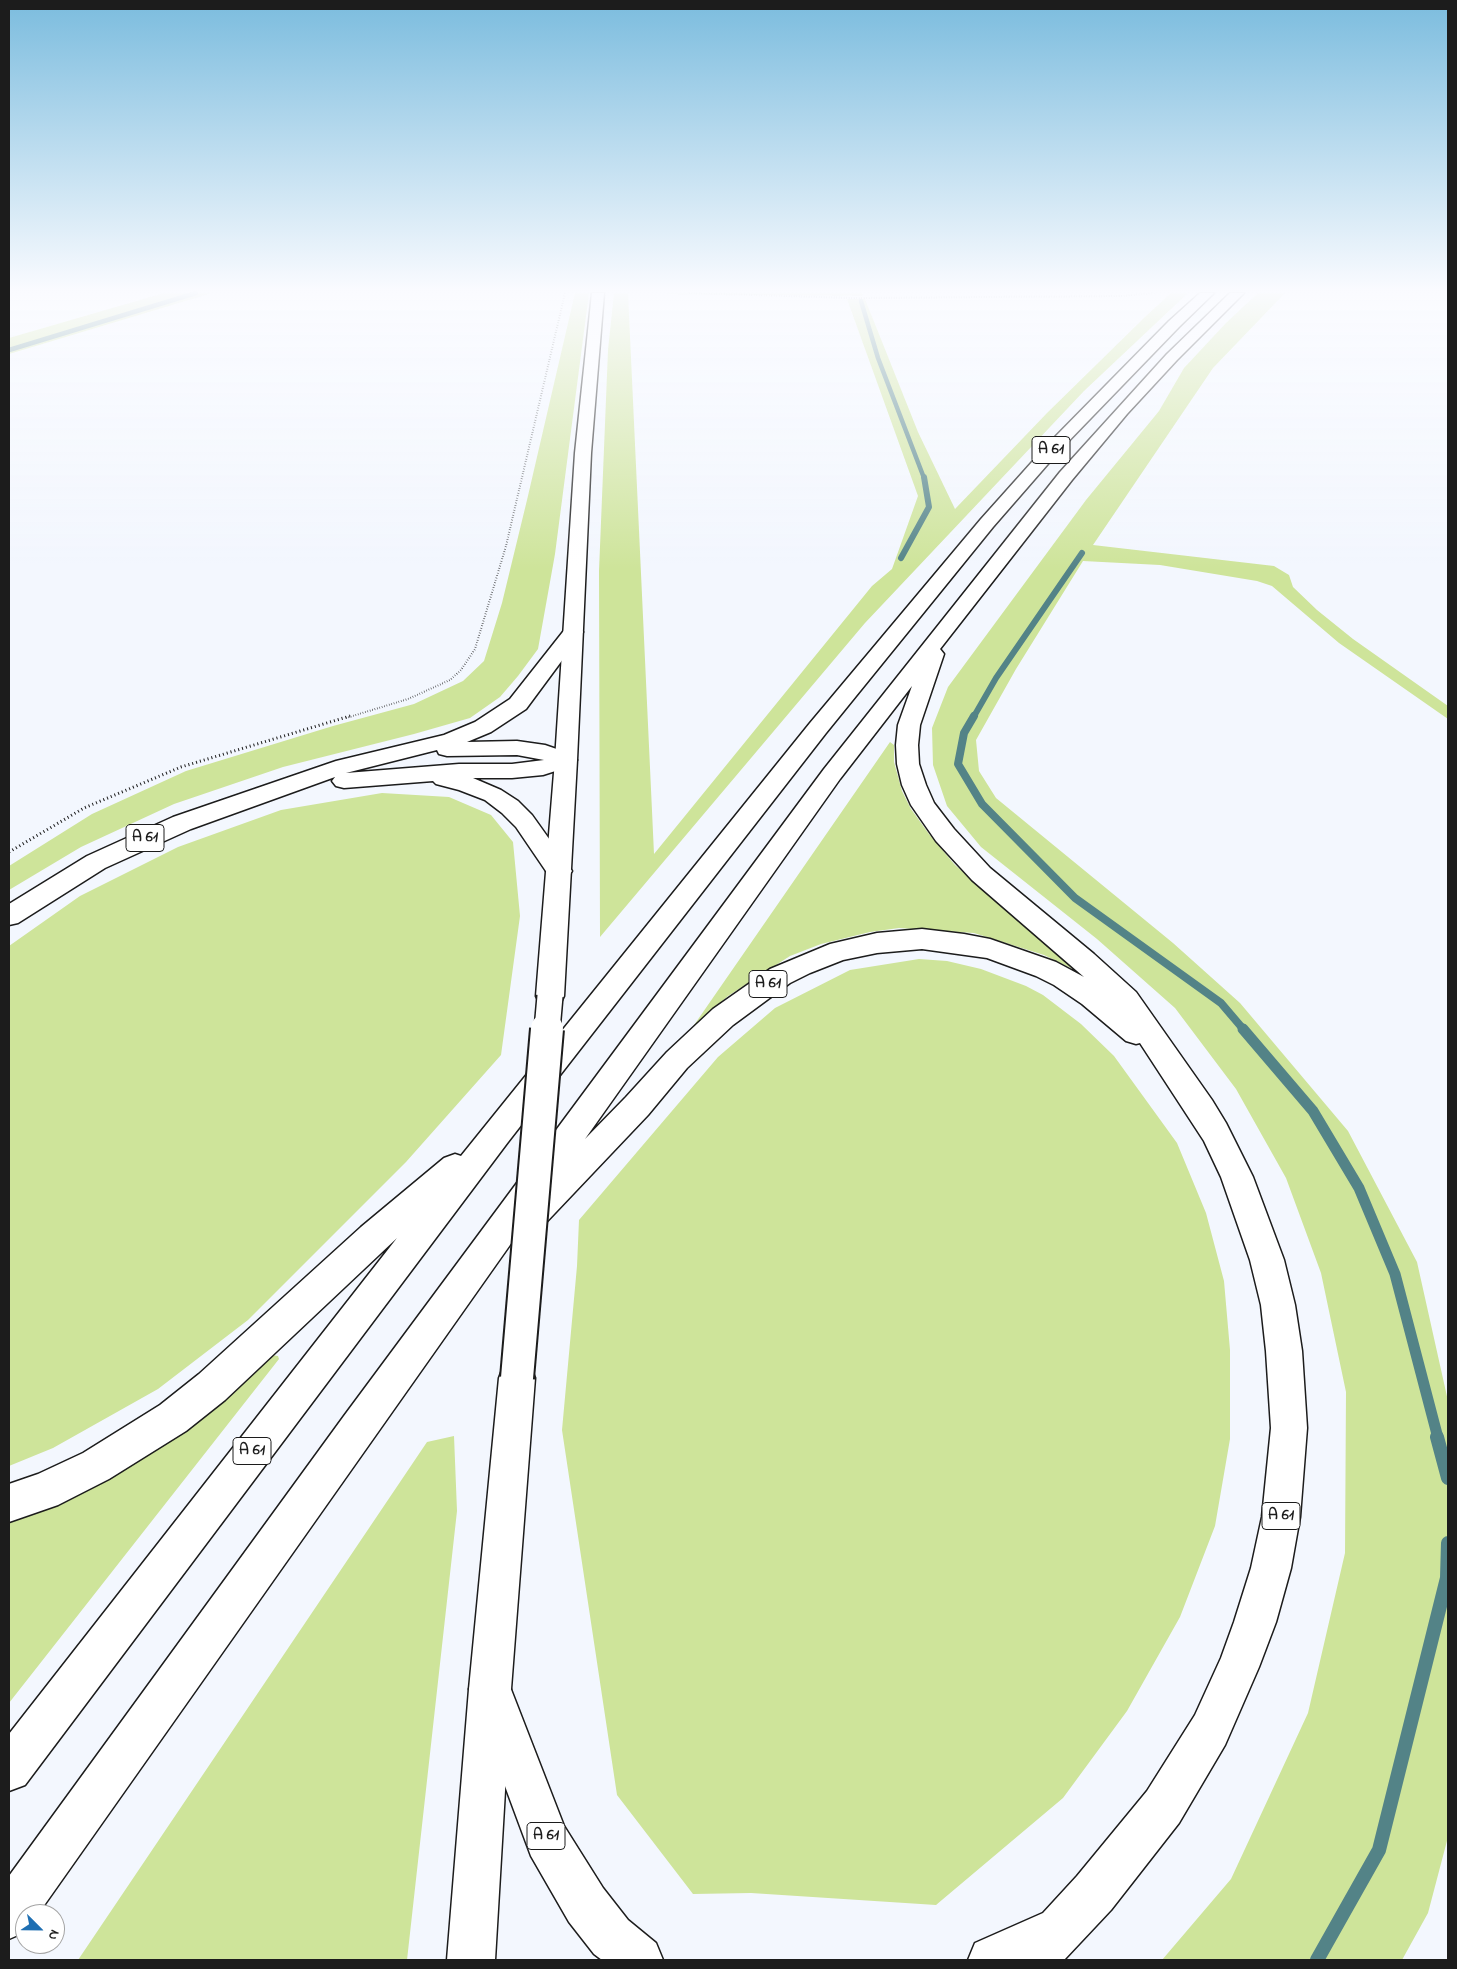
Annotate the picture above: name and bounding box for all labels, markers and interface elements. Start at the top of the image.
road number: A 61 [1032,436,1070,464]
road number: A 61 [126,824,164,851]
road number: A 61 [749,971,787,998]
road number: A 61 [233,1438,271,1464]
road number: A 61 [1262,1502,1300,1530]
road number: A 61 [527,1822,565,1850]
north arrow [15,1904,65,1954]
text: N [42,1926,65,1943]

